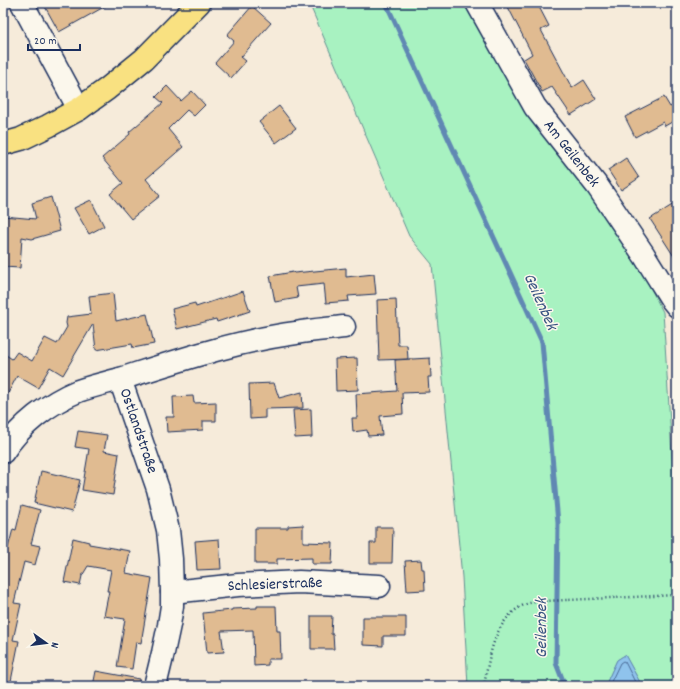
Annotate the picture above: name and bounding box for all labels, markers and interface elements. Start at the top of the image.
scale bar [28,26,80,52]
text: 20 m [34,33,57,50]
street label: Am Geilenbek [537,115,605,193]
water label: Geilenbek [516,270,563,336]
street label: Ostlandstraße [113,385,163,477]
street label: Schlesierstraße [227,572,323,598]
water label: Geilenbek [531,596,555,658]
north arrow [26,623,66,663]
text: N [45,640,62,650]

